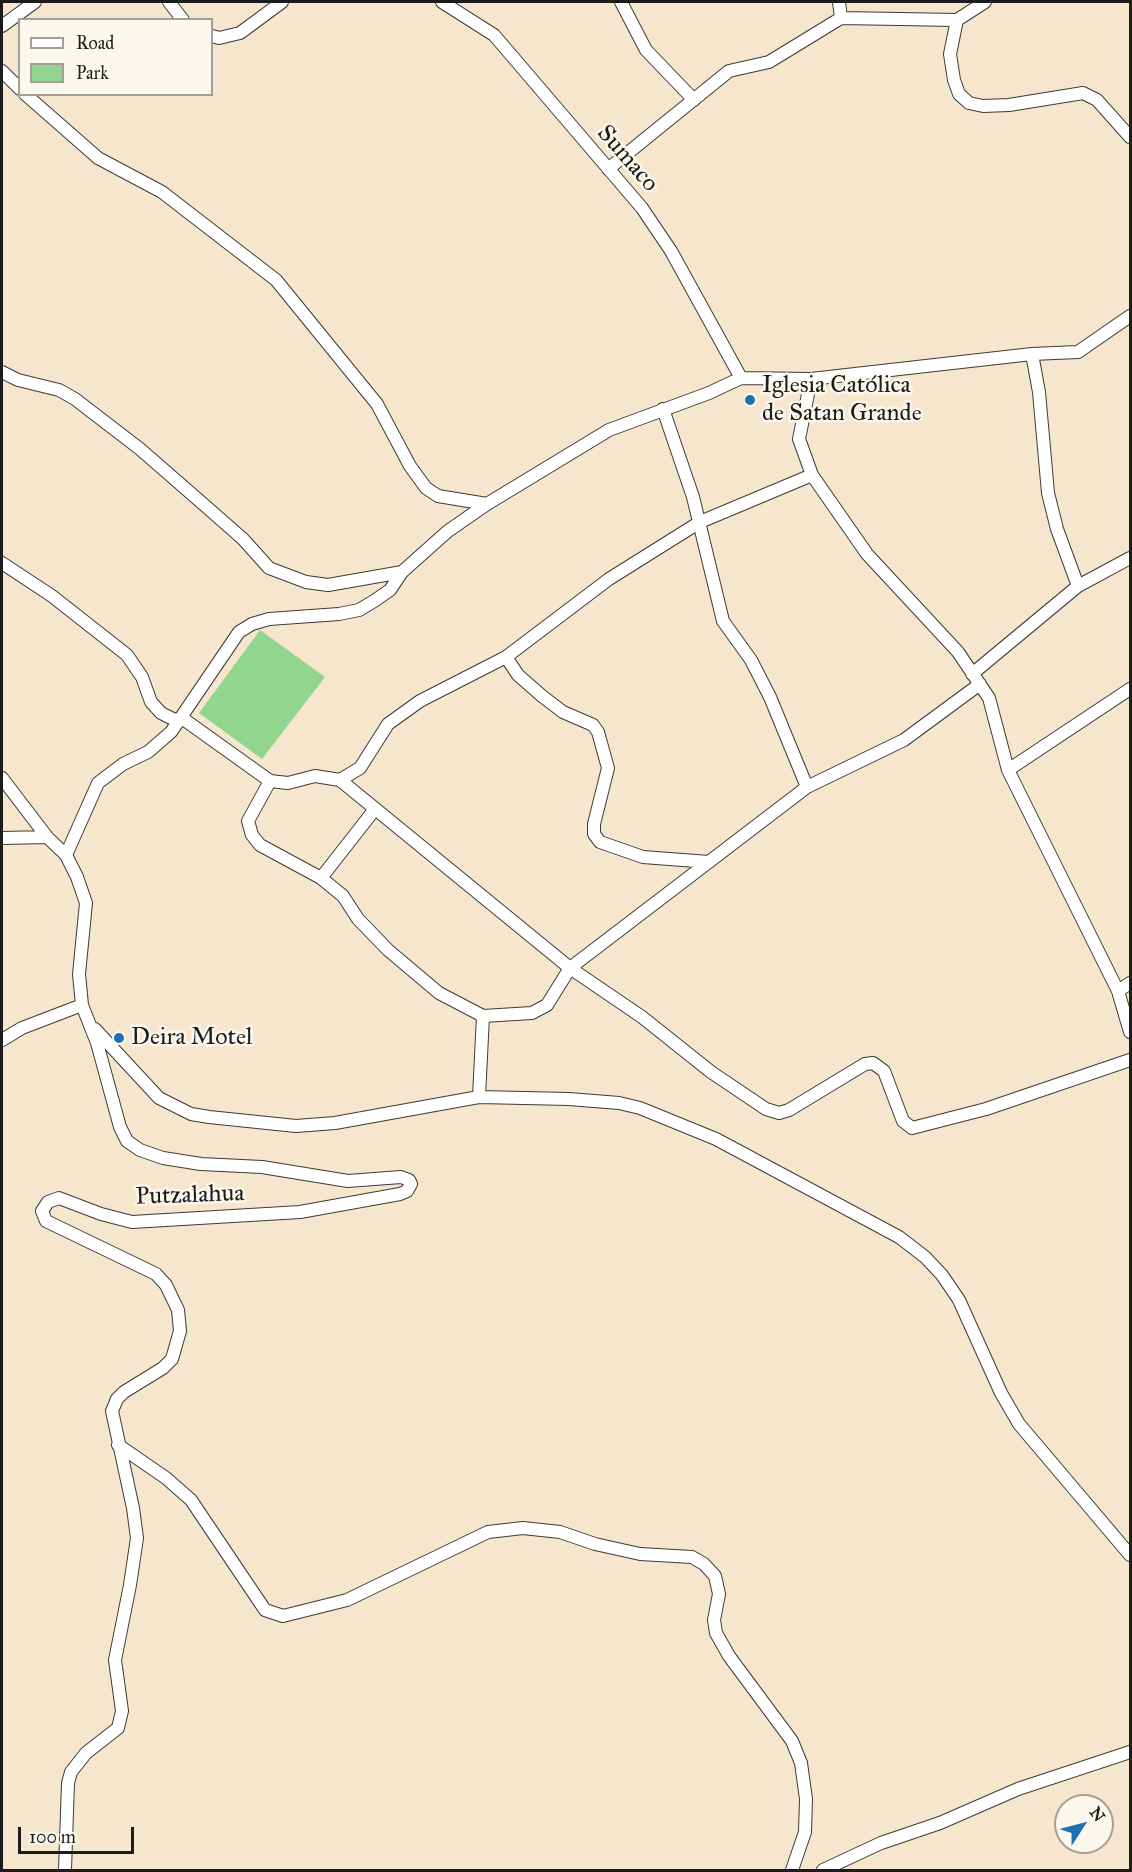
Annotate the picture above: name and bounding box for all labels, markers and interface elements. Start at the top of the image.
legend [18,18,213,96]
text: Road [76,32,114,54]
text: Park [76,62,109,84]
street label: Sumaco [590,120,664,198]
place label: Iglesia Católica de Satan Grande [762,372,922,428]
marker: Iglesia Católica de Satan Grande [743,393,757,407]
place label: Deira Motel [131,1024,253,1052]
marker: Deira Motel [112,1031,126,1045]
street label: Putzalahua [135,1180,245,1212]
north arrow [1054,1794,1114,1854]
text: N [1086,1803,1109,1825]
scale bar [21,1815,136,1853]
text: 100 m [29,1826,76,1848]

